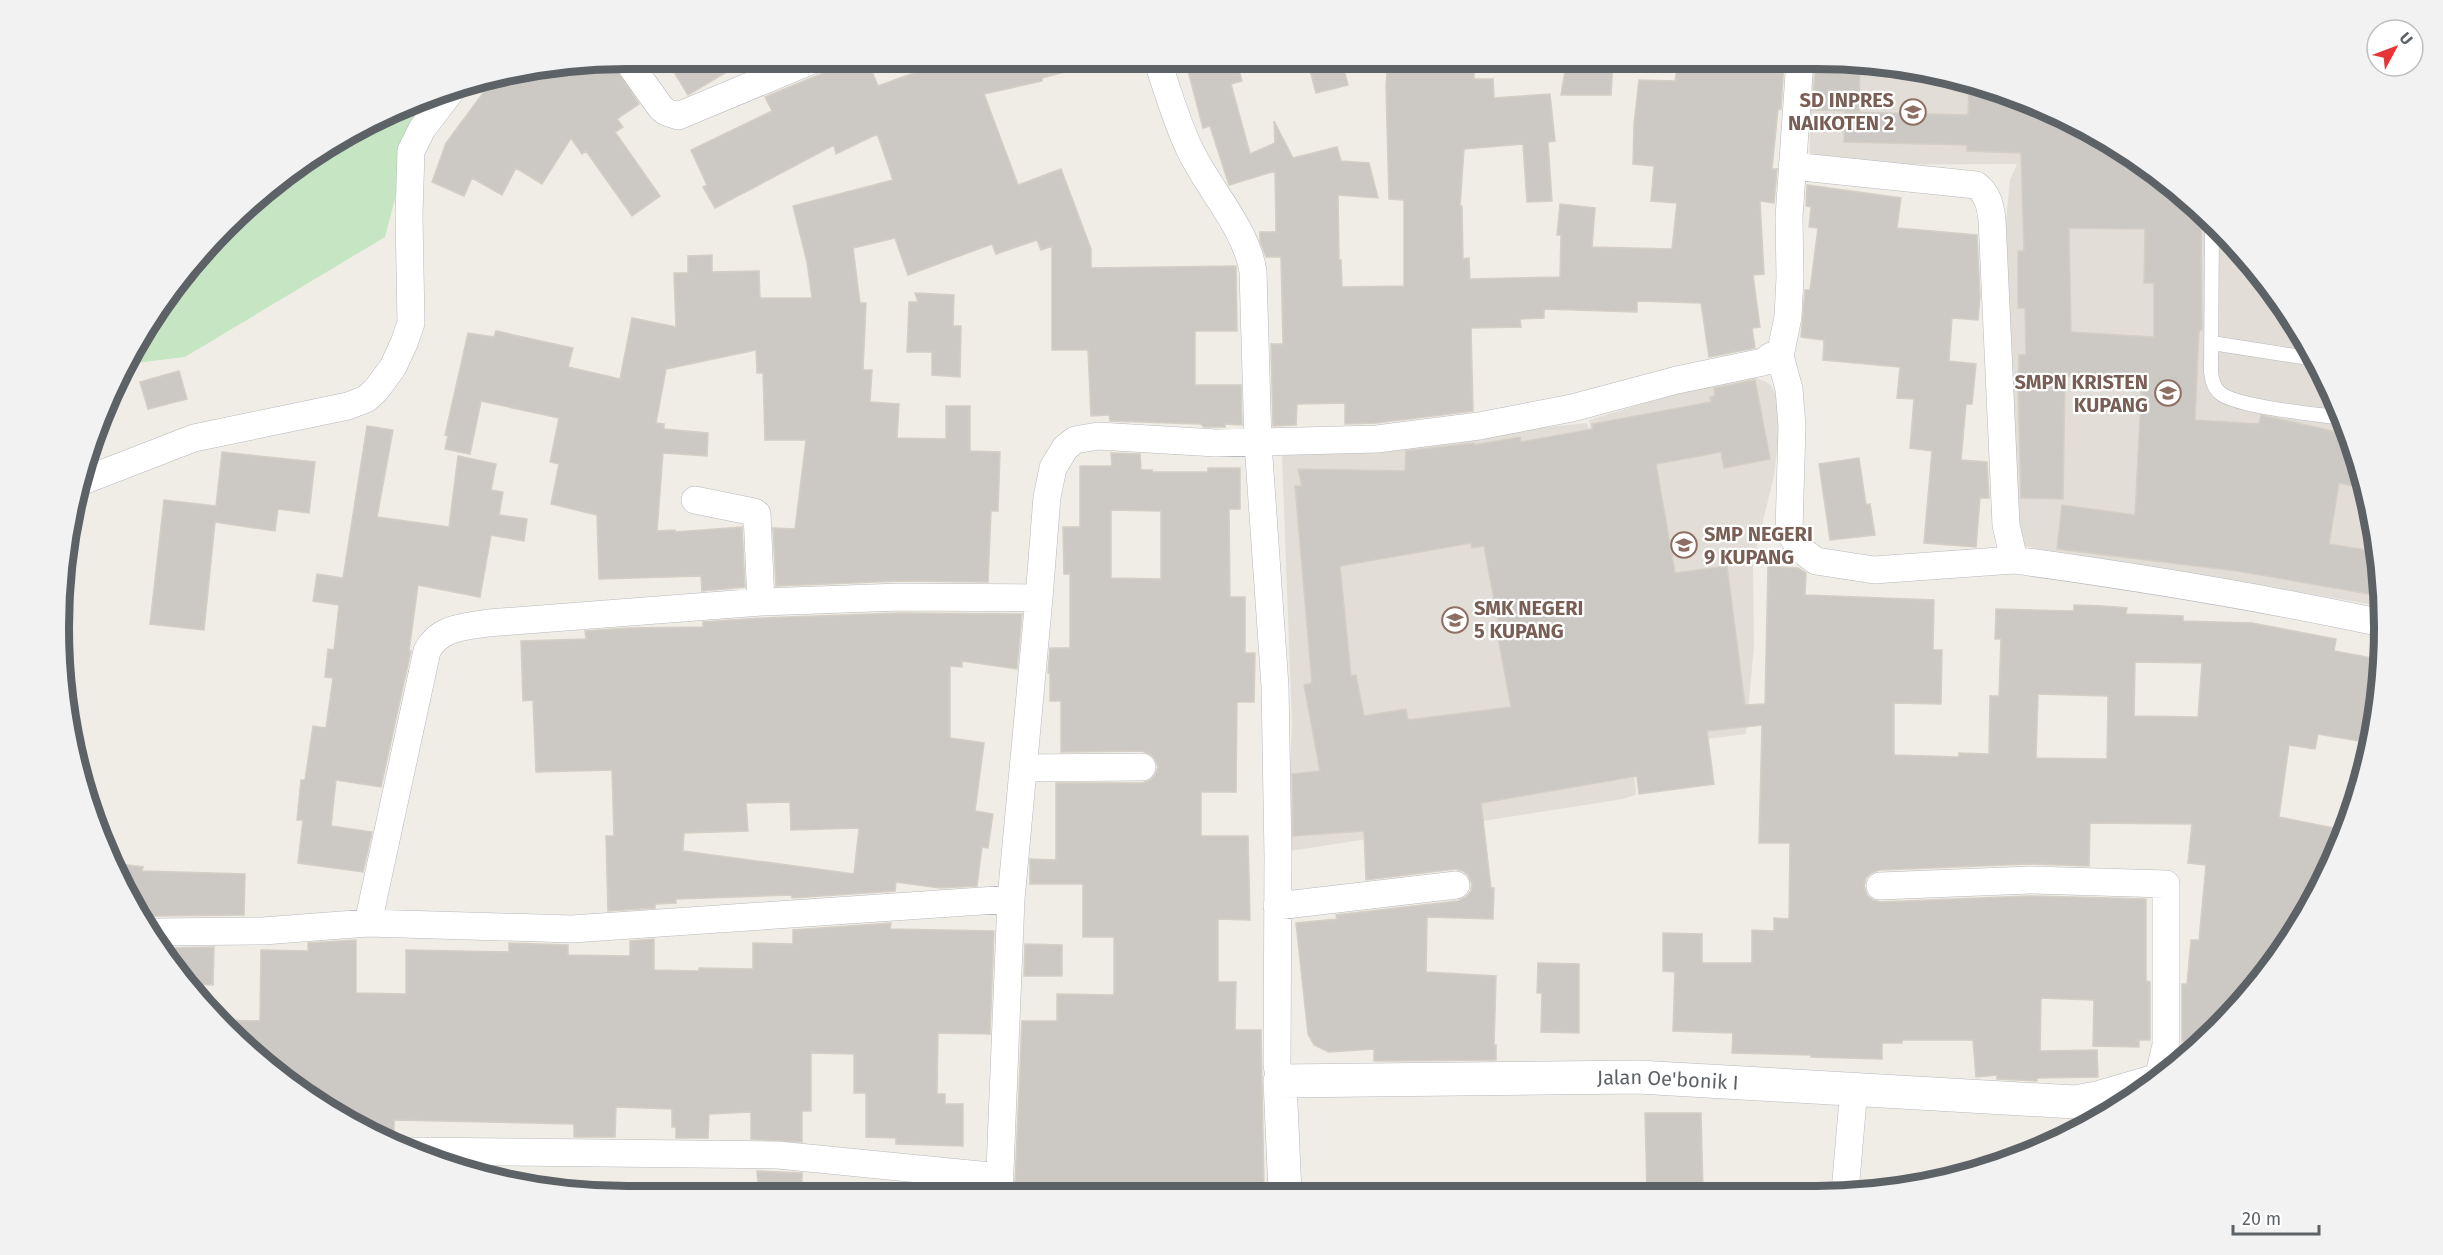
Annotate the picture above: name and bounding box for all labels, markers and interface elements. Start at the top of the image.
north arrow [2365,18,2425,78]
text: U [2395,28,2417,49]
place label: SD INPRES NAIKOTEN 2 [1788,88,1894,135]
school or university icon: SD INPRES NAIKOTEN 2 [1898,97,1928,127]
place label: SMPN KRISTEN KUPANG [2015,370,2148,417]
school or university icon: SMPN KRISTEN KUPANG [2153,378,2183,408]
place label: SMP NEGERI 9 KUPANG [1704,522,1813,569]
school or university icon: SMP NEGERI 9 KUPANG [1669,530,1699,560]
place label: SMK NEGERI 5 KUPANG [1474,596,1583,643]
school or university icon: SMK NEGERI 5 KUPANG [1440,605,1470,635]
street label: Jalan Oe'bonik I [1597,1065,1739,1095]
scale bar [2233,1198,2318,1236]
text: 20 m [2242,1208,2281,1230]

